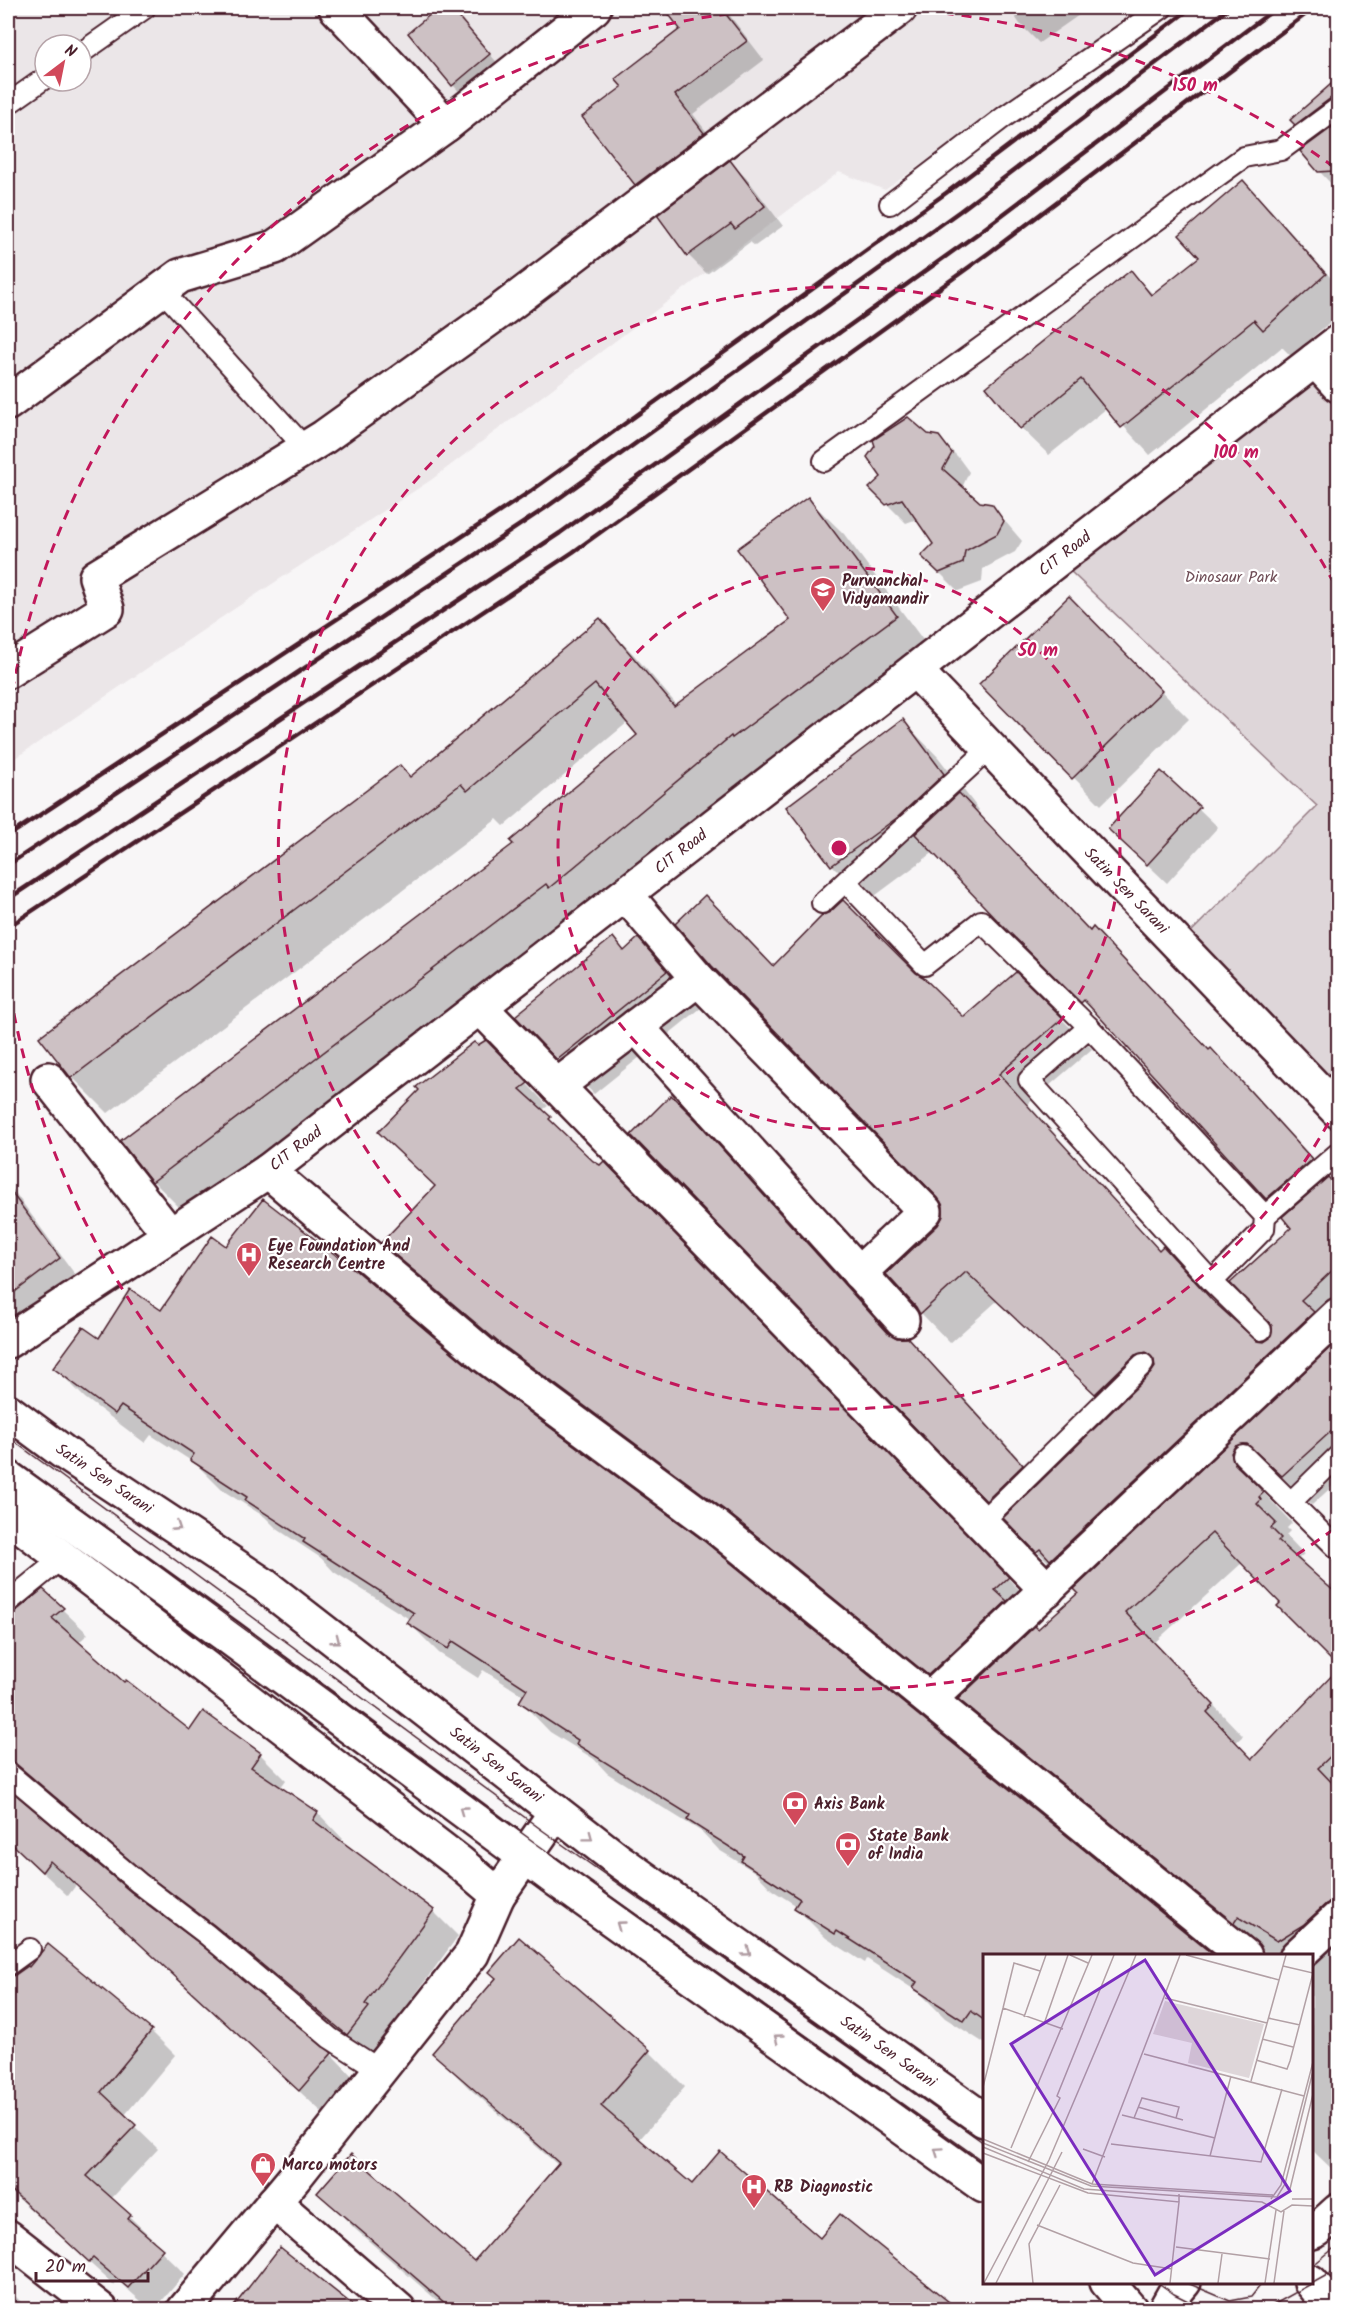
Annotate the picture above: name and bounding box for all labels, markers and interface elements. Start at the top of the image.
north arrow [33,33,93,93]
text: N [59,38,81,65]
text: 150 m [1172,72,1218,101]
text: 100 m [1213,439,1259,468]
street label: CIT Road [1033,525,1098,583]
park label: Dinosaur Park [1185,565,1278,590]
place label: Purwanchal Vidyamandir [842,569,930,612]
school or university icon: Purwanchal Vidyamandir [808,575,838,613]
text: 50 m [1017,637,1058,666]
street label: CIT Road [649,823,714,881]
centre of rings [829,838,849,858]
street label: Satin Sen Sarani [1078,842,1175,941]
street label: CIT Road [264,1120,329,1178]
place label: Eye Foundation And Research Centre [268,1234,410,1277]
hospital icon: Eye Foundation And Research Centre [234,1240,264,1278]
street label: Satin Sen Sarani [50,1437,159,1522]
one-way arrow [171,1520,181,1532]
one-way arrow [329,1633,340,1644]
street label: Satin Sen Sarani [444,1720,549,1810]
bank icon: Axis Bank [780,1789,810,1827]
place label: Axis Bank [814,1792,885,1817]
one-way arrow [458,1806,469,1817]
place label: State Bank of India [868,1824,949,1867]
one-way arrow [583,1830,594,1841]
bank icon: State Bank of India [833,1830,863,1868]
one-way arrow [615,1921,626,1932]
one-way arrow [741,1945,752,1956]
inset map [983,1954,1313,2284]
street label: Satin Sen Sarani [835,2009,942,2095]
one-way arrow [774,2035,785,2046]
one-way arrow [933,2147,944,2158]
shop icon: Marco motors [248,2150,278,2188]
place label: Marco motors [282,2153,378,2178]
hospital icon: RB Diagnostic [739,2172,769,2210]
place label: RB Diagnostic [774,2175,873,2200]
scale bar [36,2245,148,2283]
text: 20 m [45,2253,86,2282]

